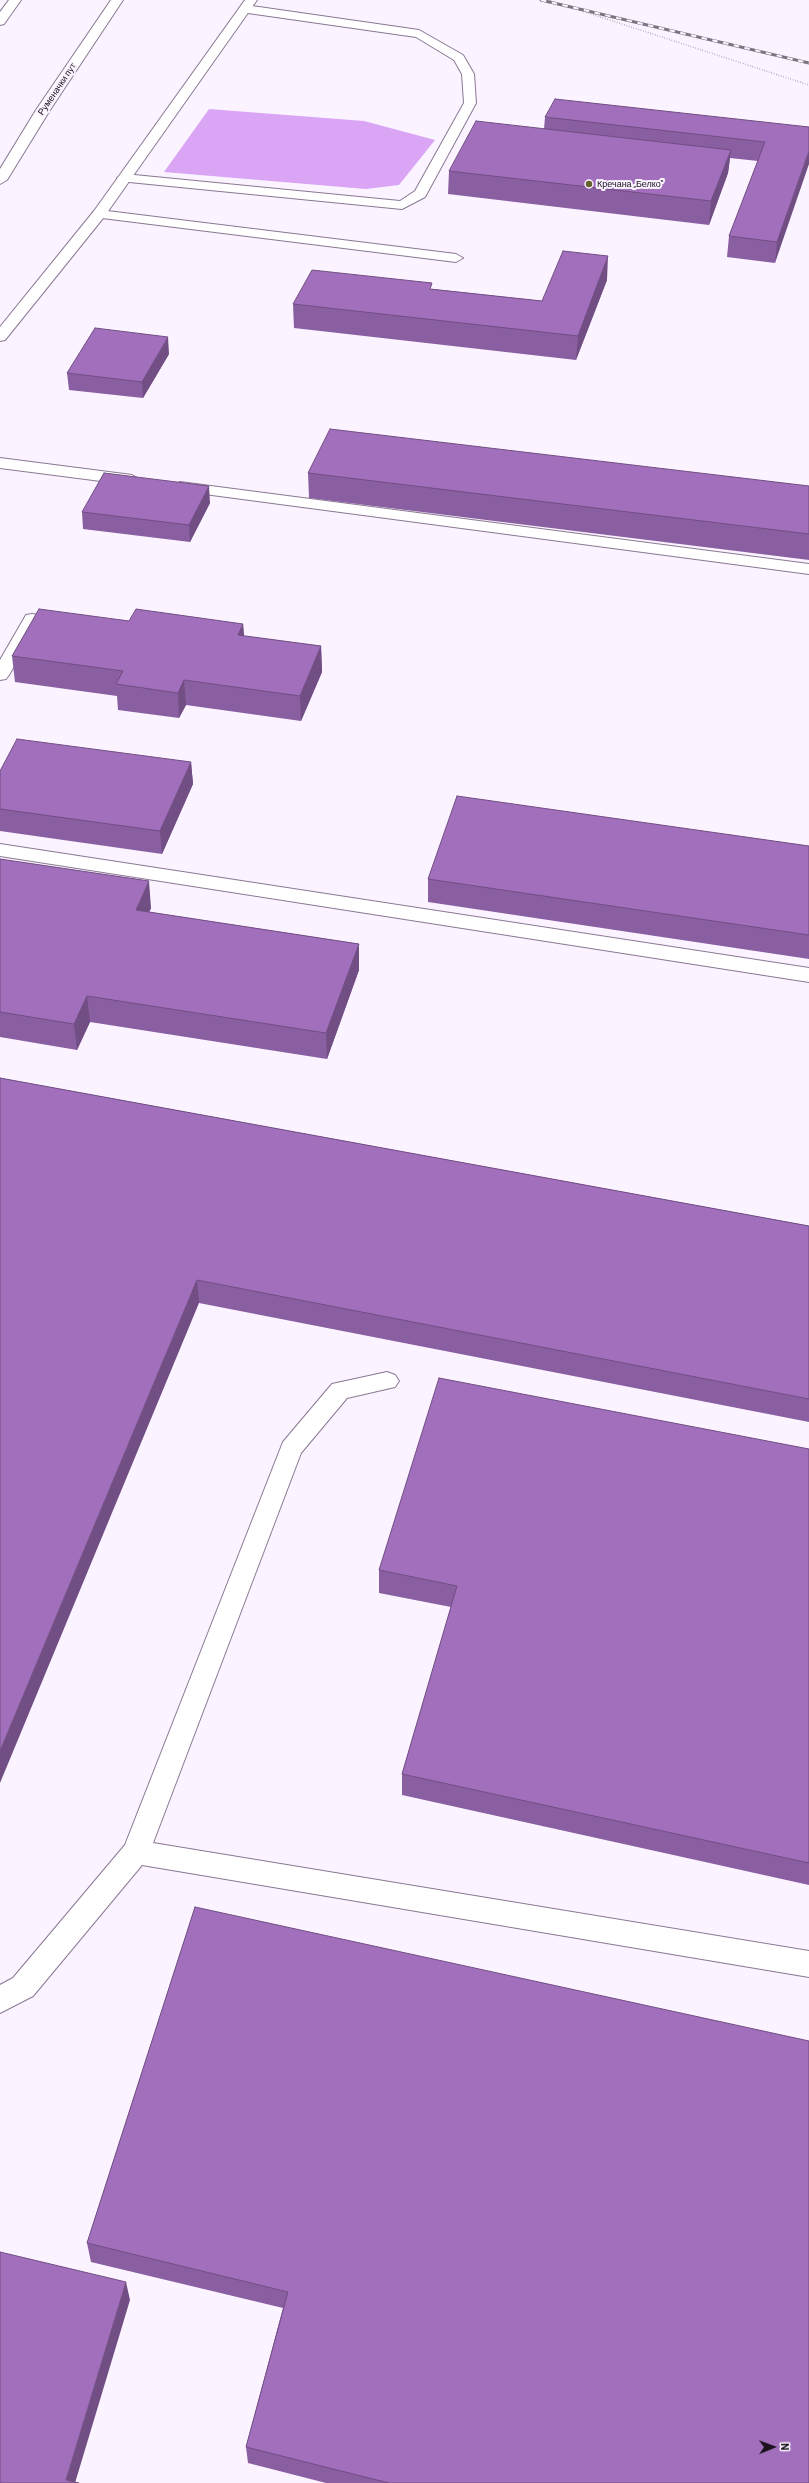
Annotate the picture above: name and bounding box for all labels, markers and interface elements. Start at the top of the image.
street label: Руменачки пут [36,61,78,117]
marker: Кречана „Белко” [584,179,594,189]
place label: Кречана „Белко” [597,179,663,189]
north arrow [753,2427,793,2467]
text: N [779,2443,792,2451]

